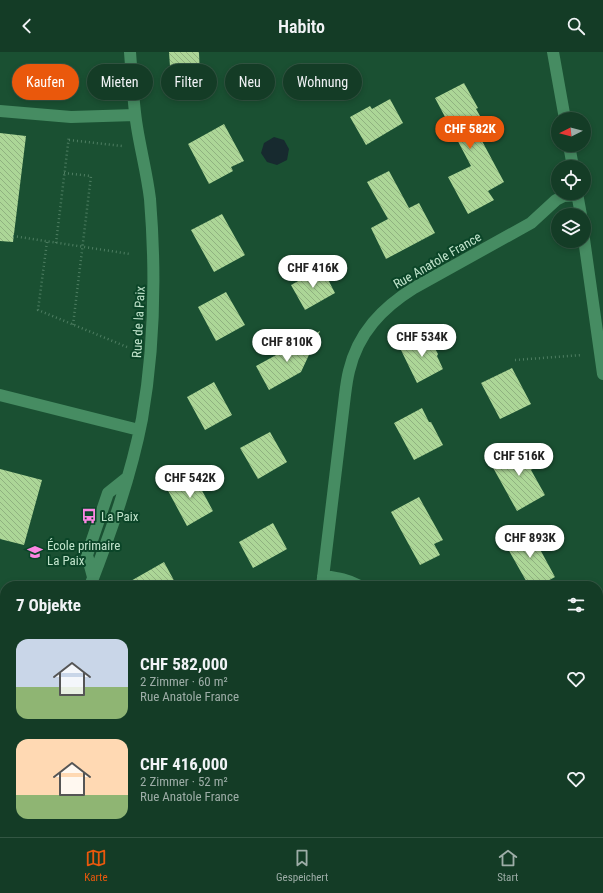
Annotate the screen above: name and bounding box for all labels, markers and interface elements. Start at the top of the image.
icon: back [16,15,38,37]
icon: search [565,15,587,37]
text: Habito [278,16,325,37]
chip: Kaufen [12,64,79,100]
chip: Mieten [87,64,153,100]
chip: Filter [161,64,217,100]
chip: Neu [225,64,275,100]
chip: Wohnung [283,64,362,100]
north arrow [551,112,591,152]
map controls [551,112,591,248]
pin: CHF 582K [429,116,511,150]
text: CHF 582K [444,121,496,136]
button: locate [551,160,591,200]
button: layers [551,208,591,248]
street label: Rue Anatole France [391,229,484,292]
pin: CHF 416K [272,255,354,289]
text: CHF 416K [287,260,339,275]
street label: Rue de la Paix [129,285,148,358]
pin: CHF 534K [381,324,463,358]
pin: CHF 810K [246,329,328,363]
text: CHF 534K [396,329,448,344]
text: CHF 810K [261,334,313,349]
pin: CHF 516K [478,443,560,477]
text: CHF 516K [493,448,545,463]
pin: CHF 542K [149,465,231,499]
text: CHF 542K [164,470,216,485]
bus stop icon: La Paix [80,507,98,525]
place label: La Paix [101,509,139,524]
pin: CHF 893K [489,525,571,559]
text: CHF 893K [504,530,556,545]
place label: École primaire La Paix [47,538,120,568]
school or university icon: École primaire La Paix [26,543,44,561]
icon: filters [565,594,587,616]
text: 7 Objekte [16,595,81,615]
text: CHF 582,000 [140,654,228,674]
icon: home [48,655,96,703]
icon: heart [565,668,587,690]
text: 2 Zimmer · 60 m² [140,674,228,689]
text: Rue Anatole France [140,689,239,704]
text: CHF 416,000 [140,754,228,774]
icon: home [48,755,96,803]
icon: heart [565,768,587,790]
text: 2 Zimmer · 52 m² [140,774,228,789]
text: Rue Anatole France [140,789,239,804]
tab: Karte [84,847,108,884]
tab: Gespeichert [276,847,328,884]
tab: Start [497,847,519,884]

